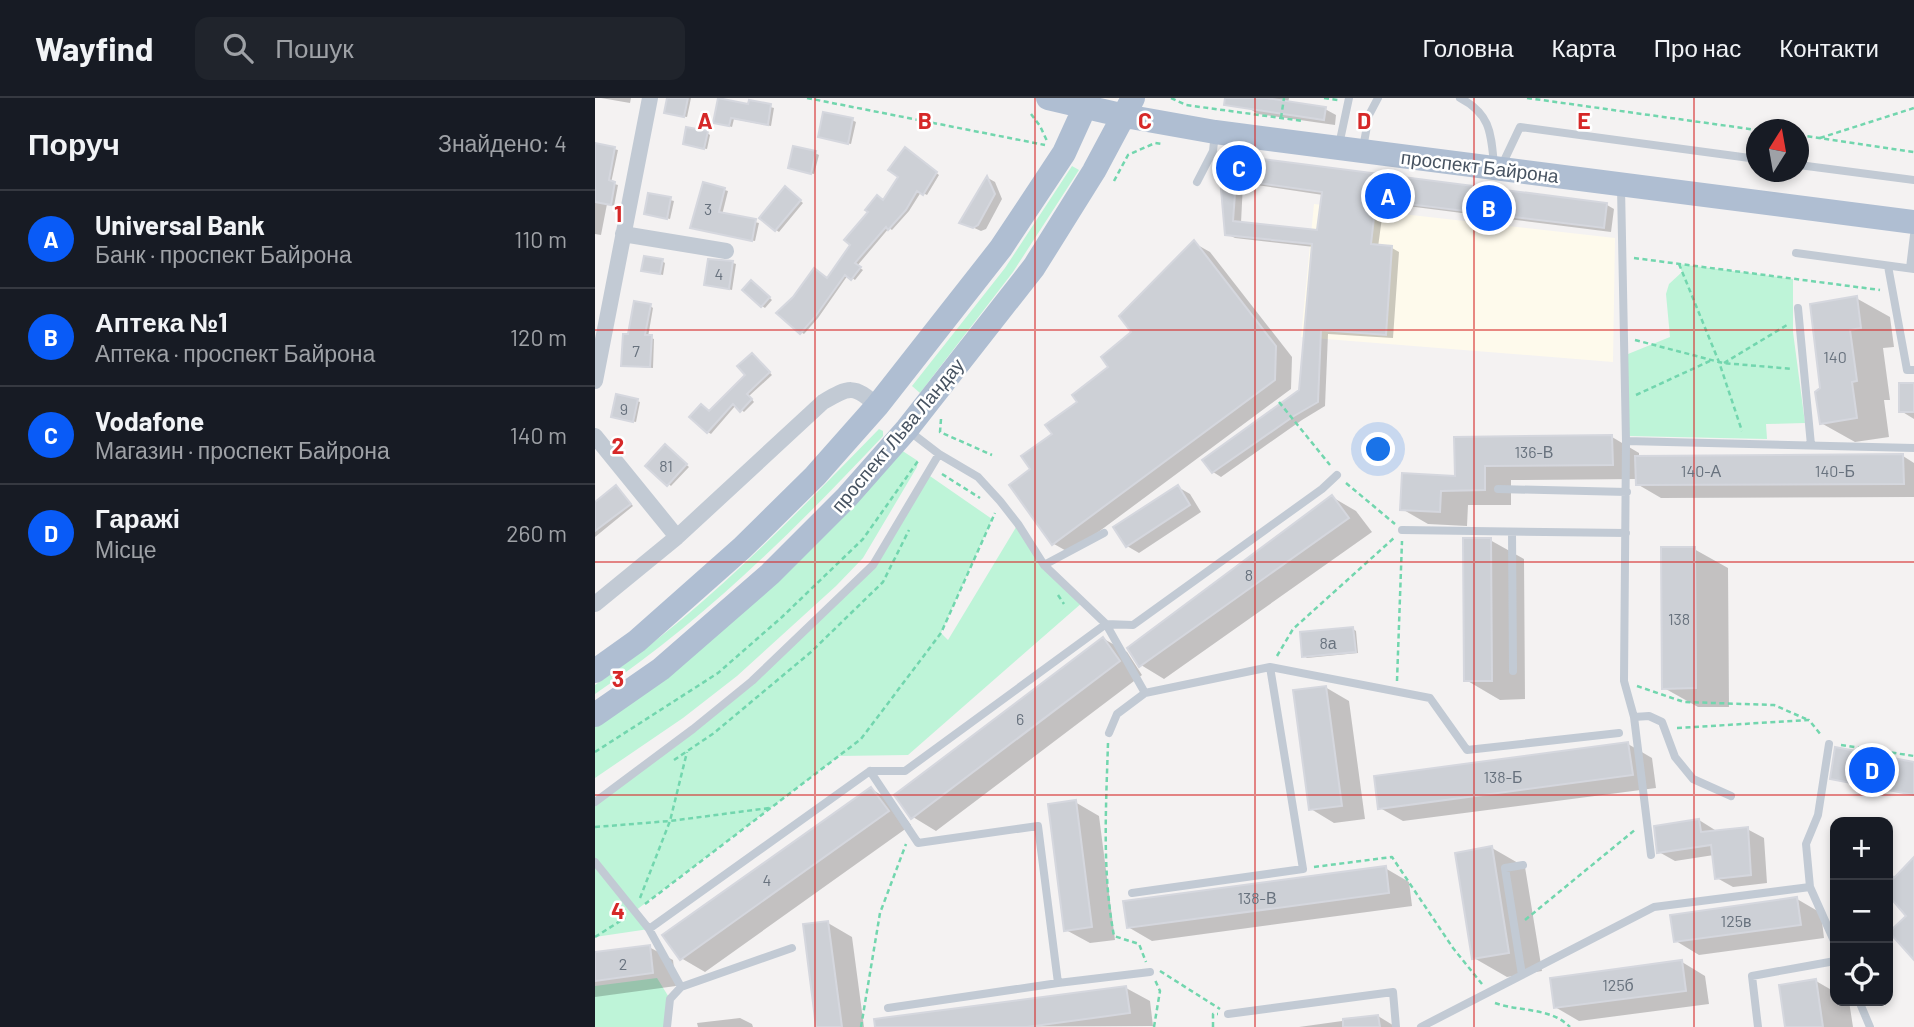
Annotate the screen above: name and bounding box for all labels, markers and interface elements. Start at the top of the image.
search box [195,17,685,80]
text: Wayfind [35,28,153,68]
icon: search [219,29,257,67]
text: Пошук [275,32,354,63]
text: Головна [1422,33,1514,62]
text: Карта [1552,33,1616,62]
text: Про нас [1654,33,1741,62]
text: Контакти [1779,33,1879,62]
text: A [697,106,713,134]
text: B [918,106,932,134]
text: C [1138,106,1152,134]
text: D [1357,106,1371,134]
text: E [1577,106,1591,134]
north arrow [1746,119,1809,182]
text: Поруч [28,125,120,161]
text: Знайдено: 4 [438,129,567,157]
pin: C [1216,142,1262,194]
street label: проспект Байрона [1400,145,1561,187]
pin: A [1365,170,1411,222]
pin: B [1466,182,1512,234]
text: 1 [614,199,622,227]
house number: 3 [704,199,712,218]
text: Universal Bank [95,209,265,240]
text: A [43,225,59,253]
text: 110 m [514,225,567,253]
text: Банк · проспект Байрона [95,240,352,268]
house number: 4 [715,264,723,283]
text: Аптека №1 [95,306,228,337]
text: B [44,323,58,351]
text: 120 m [510,323,567,351]
text: Аптека · проспект Байрона [95,339,375,367]
house number: 7 [632,341,640,360]
house number: 140 [1823,347,1847,366]
street label: проспект Льва Ландау [826,353,968,517]
house number: 9 [620,399,628,418]
text: Vodafone [95,405,204,436]
text: C [44,421,58,449]
text: 140 m [510,421,567,449]
text: 2 [612,431,624,459]
your location [1361,432,1395,466]
text: Магазин · проспект Байрона [95,436,390,464]
house number: 136-В [1514,442,1554,461]
house number: 81 [659,456,673,475]
house number: 140-А [1681,461,1722,480]
house number: 140-Б [1815,461,1855,480]
text: Гаражі [95,502,180,533]
text: D [44,519,58,547]
text: 260 m [506,519,567,547]
text: Місце [95,535,156,563]
house number: 8 [1245,565,1253,584]
house number: 138 [1668,609,1690,628]
house number: 8а [1319,633,1337,652]
text: 3 [612,664,624,692]
house number: 6 [1016,709,1024,728]
pin: D [1849,744,1895,796]
house number: 138-Б [1484,767,1522,786]
map controls [1830,817,1893,1006]
button: + [1830,817,1893,880]
house number: 4 [763,870,771,889]
button: − [1830,880,1893,943]
house number: 138-В [1237,888,1277,907]
text: 4 [611,896,625,924]
house number: 125в [1721,911,1751,930]
button: locate [1830,943,1893,1006]
house number: 2 [619,954,627,973]
house number: 125б [1602,975,1634,994]

